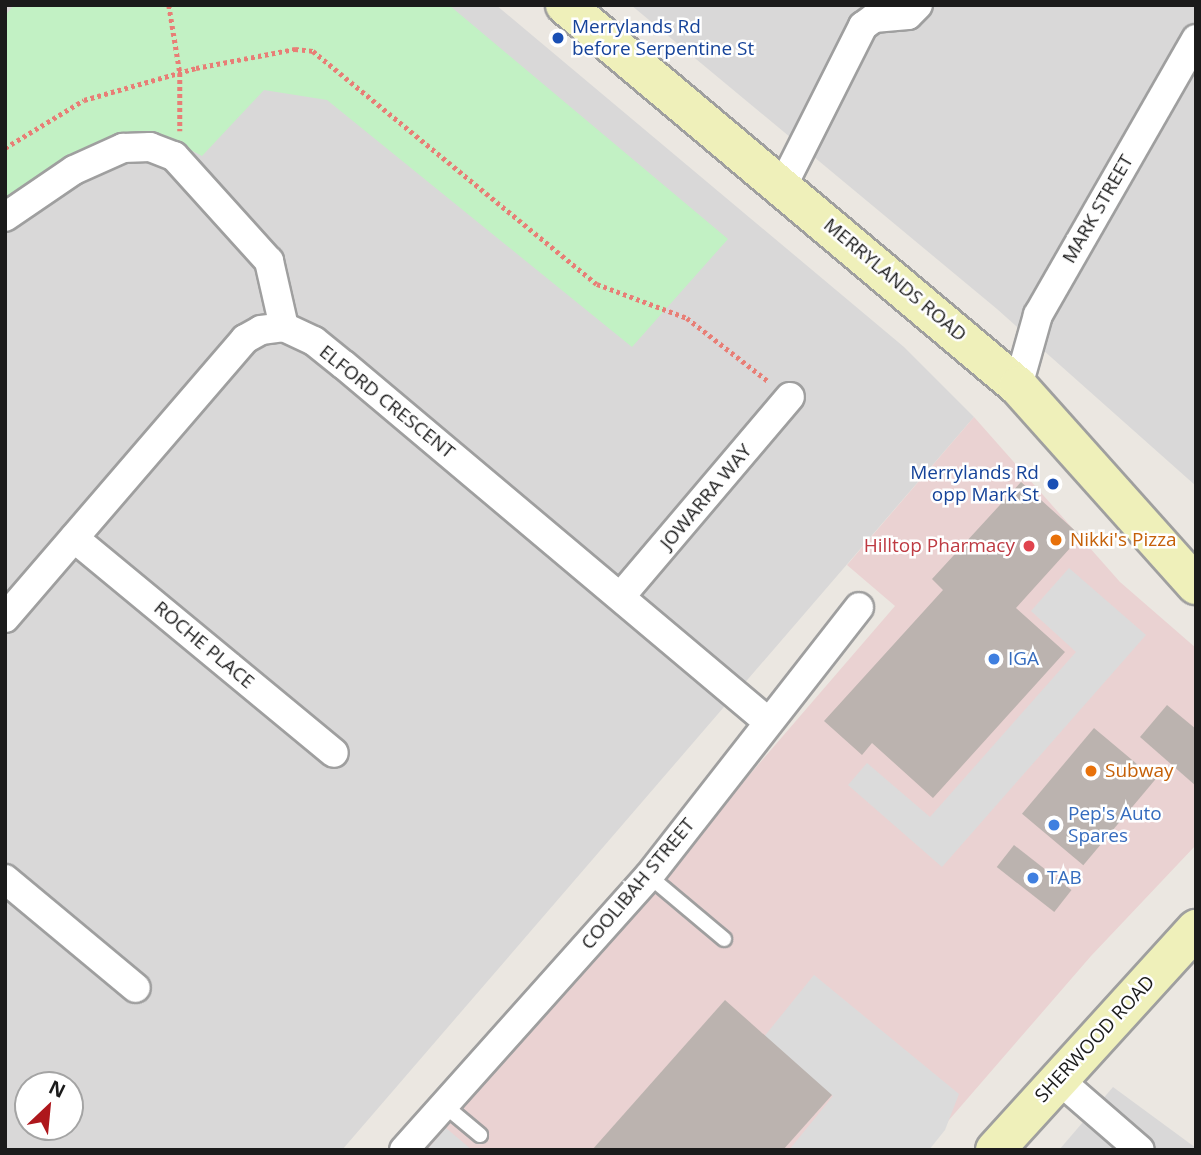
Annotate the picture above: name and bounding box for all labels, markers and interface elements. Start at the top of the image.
place label: Merrylands Rd before Serpentine St [572,16,754,60]
marker: Merrylands Rd before Serpentine St [550,30,566,46]
street label: MARK STREET [1058,151,1138,267]
street label: MERRYLANDS ROAD [819,214,971,346]
street label: ELFORD CRESCENT [315,340,459,464]
street label: JOWARRA WAY [655,440,757,554]
place label: Merrylands Rd opp Mark St [910,462,1039,506]
marker: Merrylands Rd opp Mark St [1045,476,1061,492]
place label: Nikki's Pizza [1070,529,1177,551]
marker: Nikki's Pizza [1048,532,1064,548]
place label: Hilltop Pharmacy [864,535,1015,557]
marker: Hilltop Pharmacy [1021,538,1037,554]
street label: ROCHE PLACE [149,596,259,694]
place label: IGA [1008,648,1039,670]
marker: IGA [986,651,1002,667]
place label: Subway [1105,760,1173,782]
marker: Subway [1083,763,1099,779]
place label: Pep's Auto Spares [1068,803,1162,847]
street label: COOLIBAH STREET [577,814,699,954]
marker: Pep's Auto Spares [1046,817,1062,833]
place label: TAB [1047,867,1082,889]
marker: TAB [1025,870,1041,886]
street label: SHERWOOD ROAD [1030,971,1160,1107]
north arrow [14,1071,84,1141]
text: N [45,1074,70,1104]

